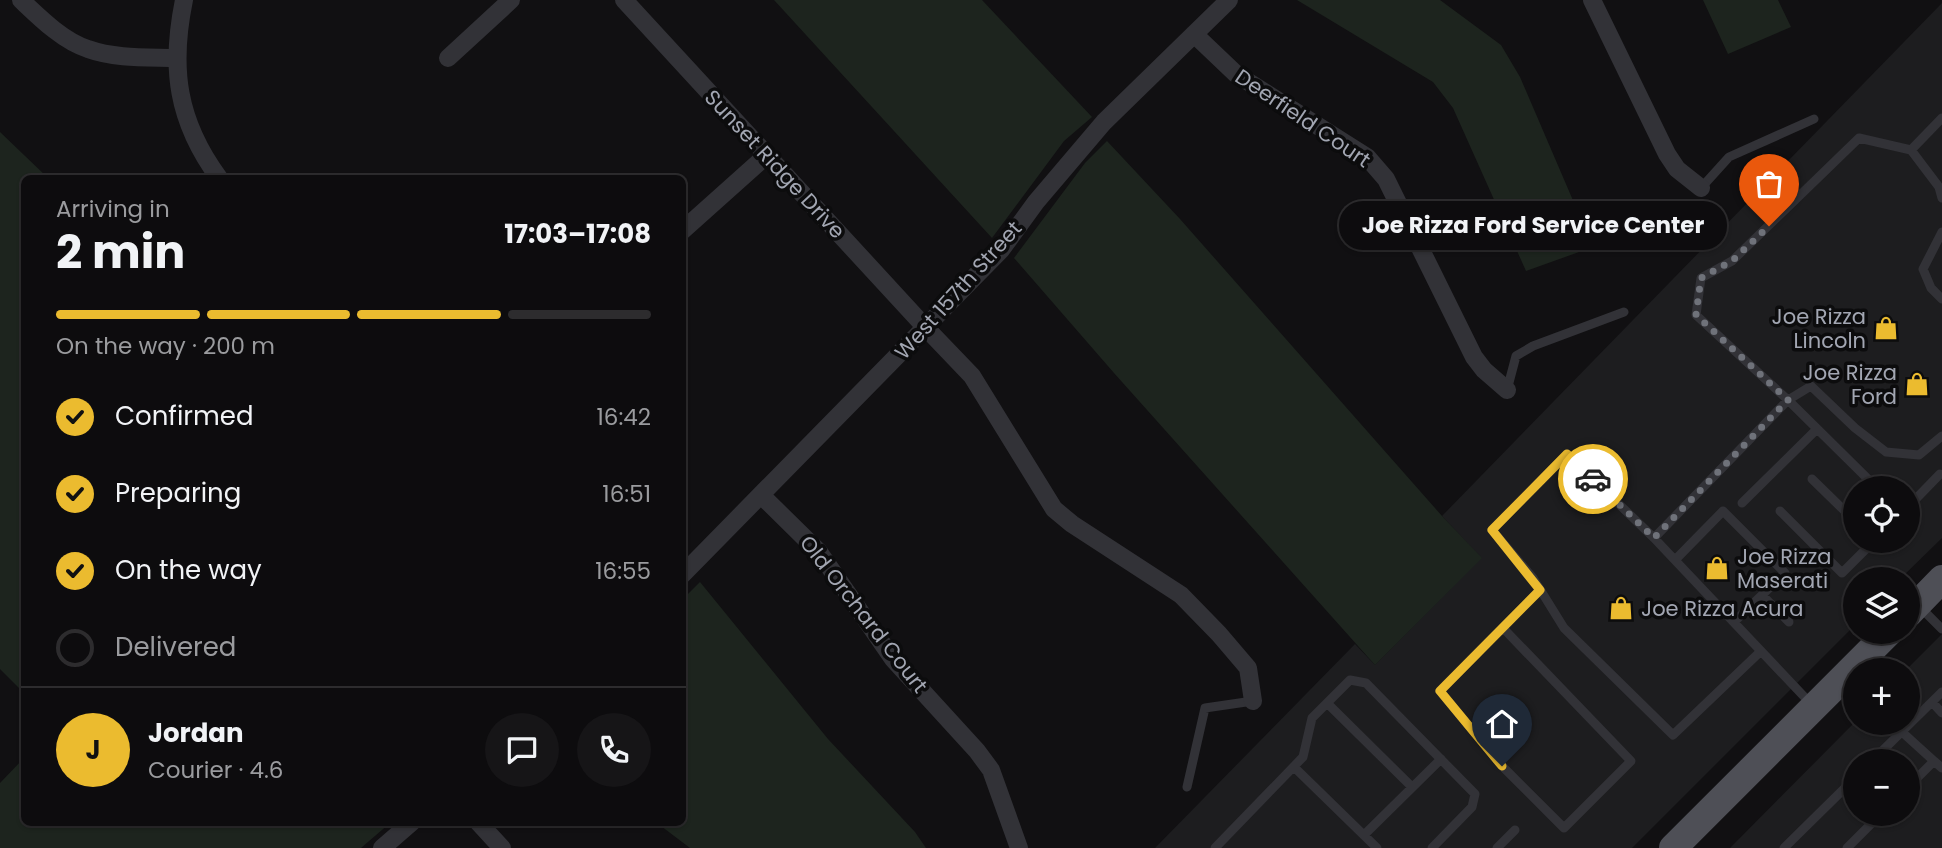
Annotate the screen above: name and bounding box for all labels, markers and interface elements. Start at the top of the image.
street label: Deerfield Court [1230,62,1376,174]
street label: Sunset Ridge Drive [698,83,852,245]
pin [1739,154,1799,226]
icon: bag [1750,165,1788,203]
text: Arriving in [56,193,170,225]
callout: Joe Rizza Ford Service Center [1338,202,1727,250]
text: Joe Rizza Ford Service Center [1362,209,1704,241]
street label: West 157th Street [888,214,1028,366]
text: 17:03–17:08 [504,216,651,252]
text: 2 min [56,220,185,284]
place label: Joe Rizza Lincoln [1772,302,1866,355]
shop icon: Joe Rizza Lincoln [1872,314,1900,342]
text: On the way · 200 m [56,330,275,362]
place label: Joe Rizza Ford [1803,358,1897,411]
shop icon: Joe Rizza Ford [1903,370,1931,398]
icon: check [56,398,94,436]
text: Confirmed [115,398,253,434]
text: 16:42 [596,401,651,433]
courier [1558,444,1628,514]
icon: car [1574,460,1612,498]
icon: check [56,475,94,513]
text: Preparing [115,475,241,511]
map controls [1843,476,1920,826]
button: locate [1843,476,1920,553]
text: 16:51 [602,478,651,510]
street label: Old Orchard Court [793,529,935,699]
place label: Joe Rizza Maserati [1737,542,1831,595]
icon: check [56,552,94,590]
text: On the way [115,552,262,588]
shop icon: Joe Rizza Maserati [1703,554,1731,582]
text: 16:55 [595,555,651,587]
button: layers [1843,567,1920,644]
shop icon: Joe Rizza Acura [1607,594,1635,622]
place label: Joe Rizza Acura [1641,594,1803,623]
text: Delivered [115,629,236,665]
button: + [1843,658,1920,735]
pin [1472,694,1532,766]
icon: home [1483,705,1521,743]
button: chat [485,713,559,787]
button: phone [577,713,651,787]
text: Jordan [148,715,244,751]
text: J [85,732,101,768]
button: − [1843,749,1920,826]
text: Courier · 4.6 [148,754,283,786]

